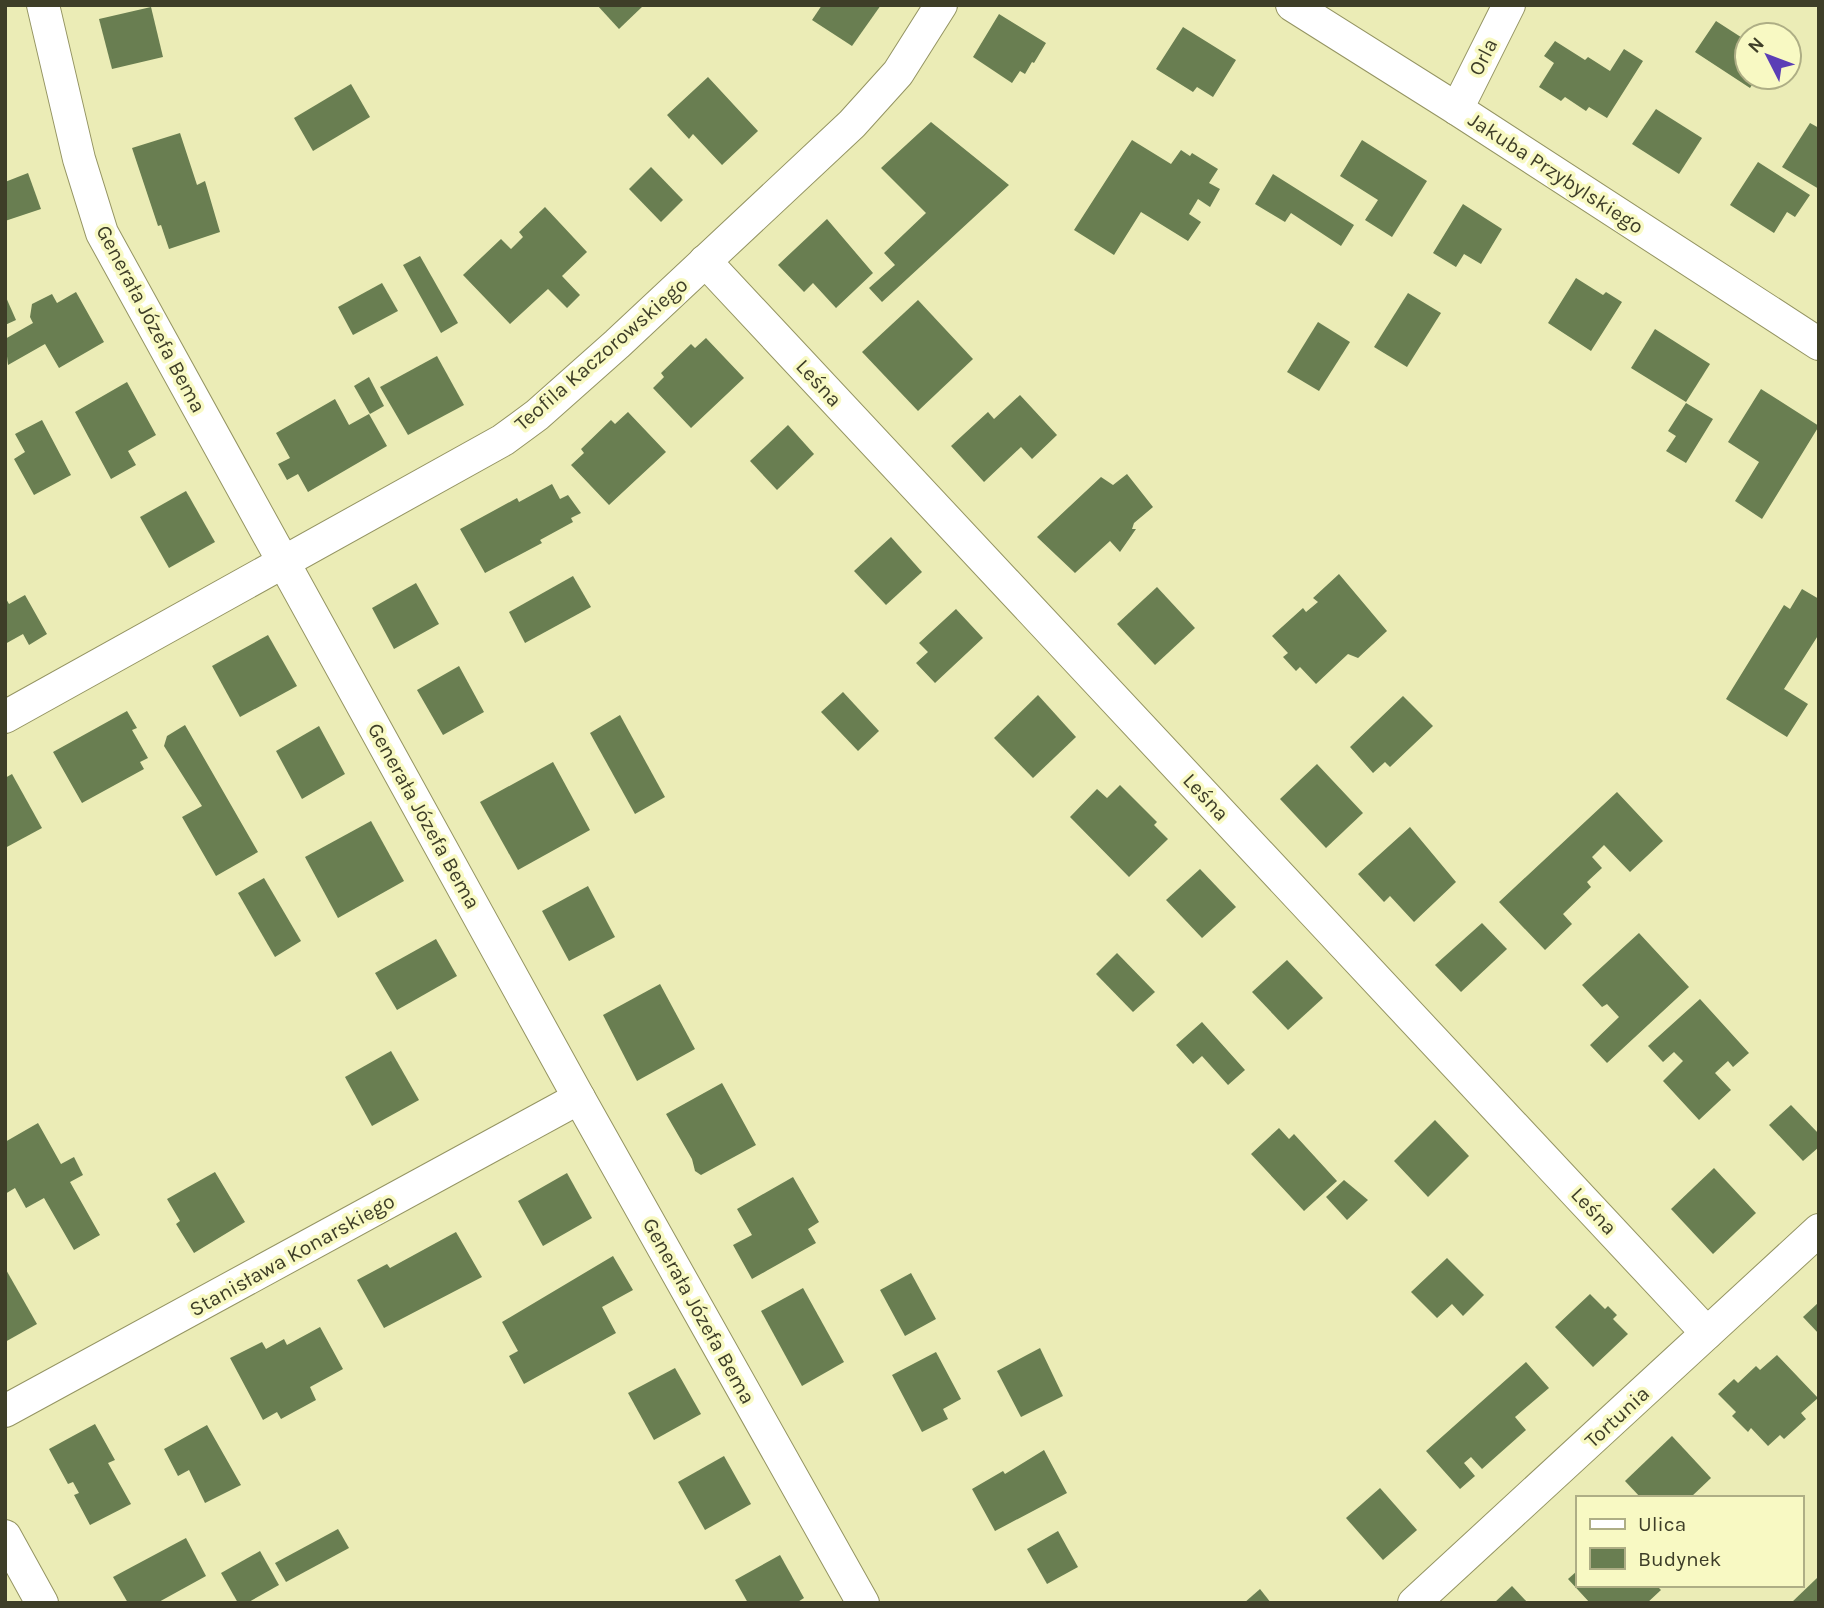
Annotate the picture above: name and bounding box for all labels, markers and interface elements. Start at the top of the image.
north arrow [1733,21,1803,91]
text: N [1743,33,1769,58]
street label: Orla [1464,34,1502,80]
street label: Jakuba Przybylskiego [1464,107,1648,239]
street label: Generała Józefa Bema [91,221,211,417]
street label: Teofila Kaczorowskiego [510,272,692,436]
street label: Leśna [791,354,847,412]
street label: Generała Józefa Bema [363,719,485,913]
street label: Leśna [1178,768,1234,826]
street label: Leśna [1566,1182,1622,1240]
street label: Stanisława Konarskiego [185,1189,399,1321]
street label: Generała Józefa Bema [638,1214,760,1408]
street label: Tortunia [1580,1381,1654,1453]
legend [1576,1496,1803,1587]
text: Ulica [1638,1512,1686,1536]
text: Budynek [1638,1547,1721,1571]

